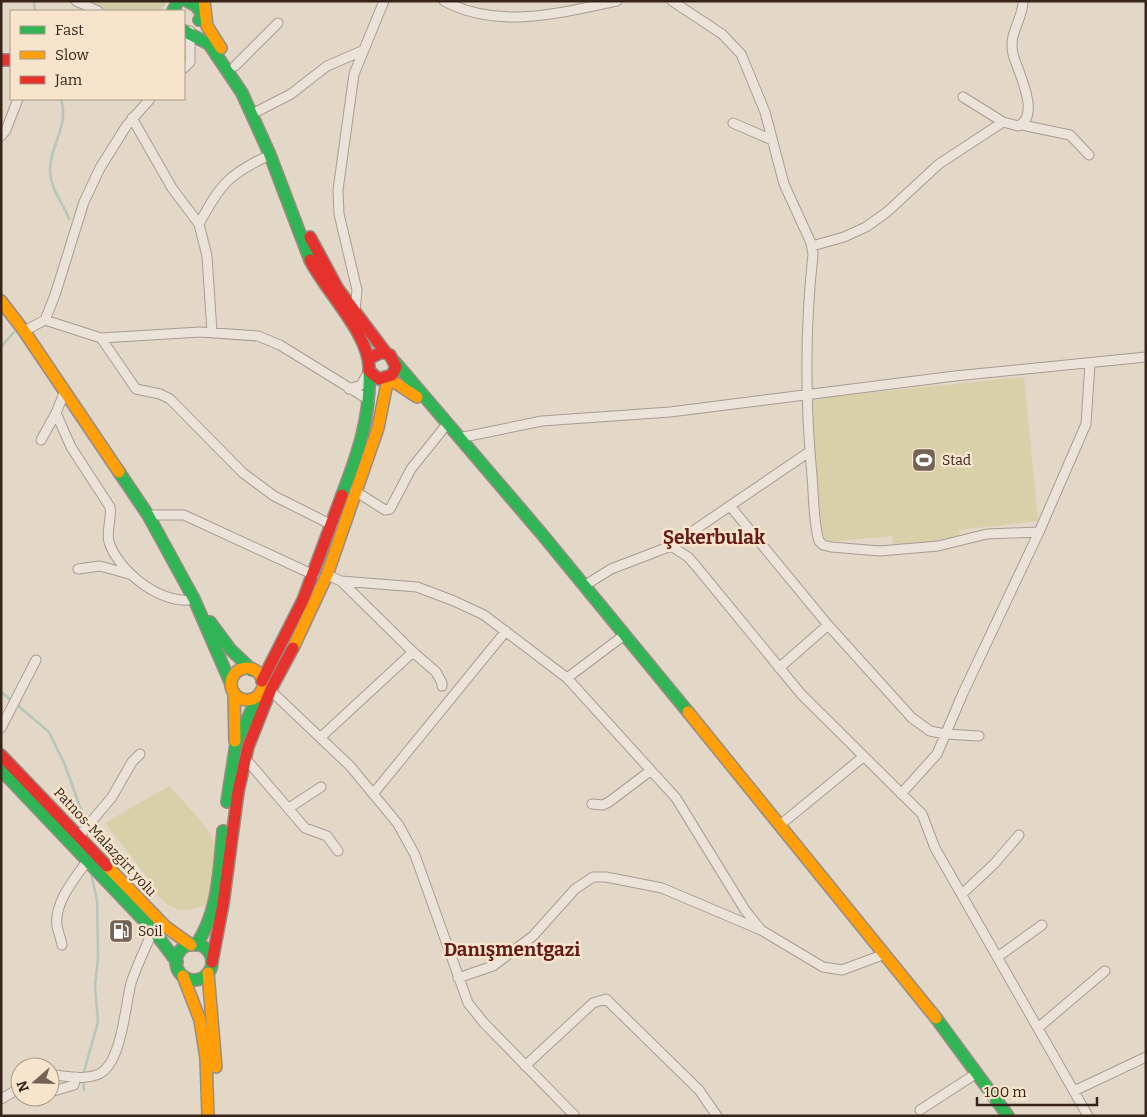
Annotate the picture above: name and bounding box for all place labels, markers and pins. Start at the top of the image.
sports icon: Stad [911,447,937,473]
place label: Stad [942,452,971,469]
fuel station icon: Soil [108,918,134,944]
place label: Soil [138,923,162,940]

